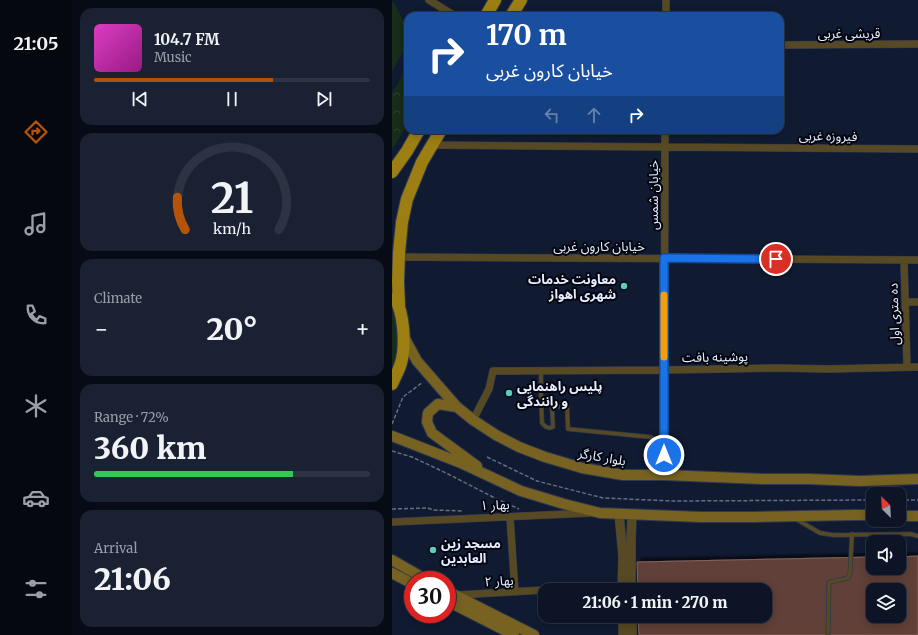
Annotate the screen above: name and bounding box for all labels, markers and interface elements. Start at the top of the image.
text: 170 m [486,17,567,53]
street label: قریشی غربی [818,25,880,42]
icon: right [420,28,472,80]
text: 104.7 FM [154,30,220,49]
text: 21:05 [14,32,58,55]
text: Music [154,49,192,66]
text: خیابان کارون غربی [486,59,613,82]
icon: previous [129,88,151,110]
icon: pause [221,88,243,110]
icon: next [313,88,335,110]
icon: left [541,104,563,126]
icon: ahead [583,104,605,126]
icon: right [625,104,647,126]
icon: directions [22,118,50,146]
street label: فیروزه غربی [799,127,858,145]
street label: خیابان شمس [645,160,662,230]
text: 21 [211,172,253,224]
icon: music [22,210,50,238]
text: km/h [213,220,251,238]
street label: خیابان کارون غربی [553,238,645,255]
pin [759,242,793,276]
icon: arrive [765,248,787,270]
place label: معاونت خدمات شهری اهواز [528,271,616,303]
marker: معاونت خدمات شهری اهواز [619,281,629,291]
street label: ده متری اول [884,283,904,345]
text: Climate [94,290,142,307]
icon: phone [22,301,50,329]
text: 20° [206,310,258,348]
text: − [94,315,109,343]
text: + [355,315,370,343]
street label: پوشینه بافت [682,348,748,367]
place label: پلیس راهنمایی و رانندگی [517,378,602,410]
marker: پلیس راهنمایی و رانندگی [504,388,514,398]
icon: climate [22,392,50,420]
text: Range · 72% [94,409,169,426]
text: 360 km [94,429,206,467]
position arrow [643,434,685,476]
street label: بلوار کارگر [576,444,627,470]
icon: car [22,484,50,512]
north arrow [866,487,906,527]
map controls [866,487,906,623]
street label: بهار ۱ [480,496,510,514]
place label: مسجد زین العابدین [441,535,501,567]
button: sound [866,535,906,575]
text: Arrival [94,540,137,557]
marker: مسجد زین العابدین [428,545,438,555]
text: 21:06 [94,560,171,598]
speed limit sign: 30 [404,571,456,623]
street label: بهار ۲ [484,572,514,590]
icon: filters [22,575,50,603]
button: layers [866,583,906,623]
text: 21:06 · 1 min · 270 m [583,593,727,612]

